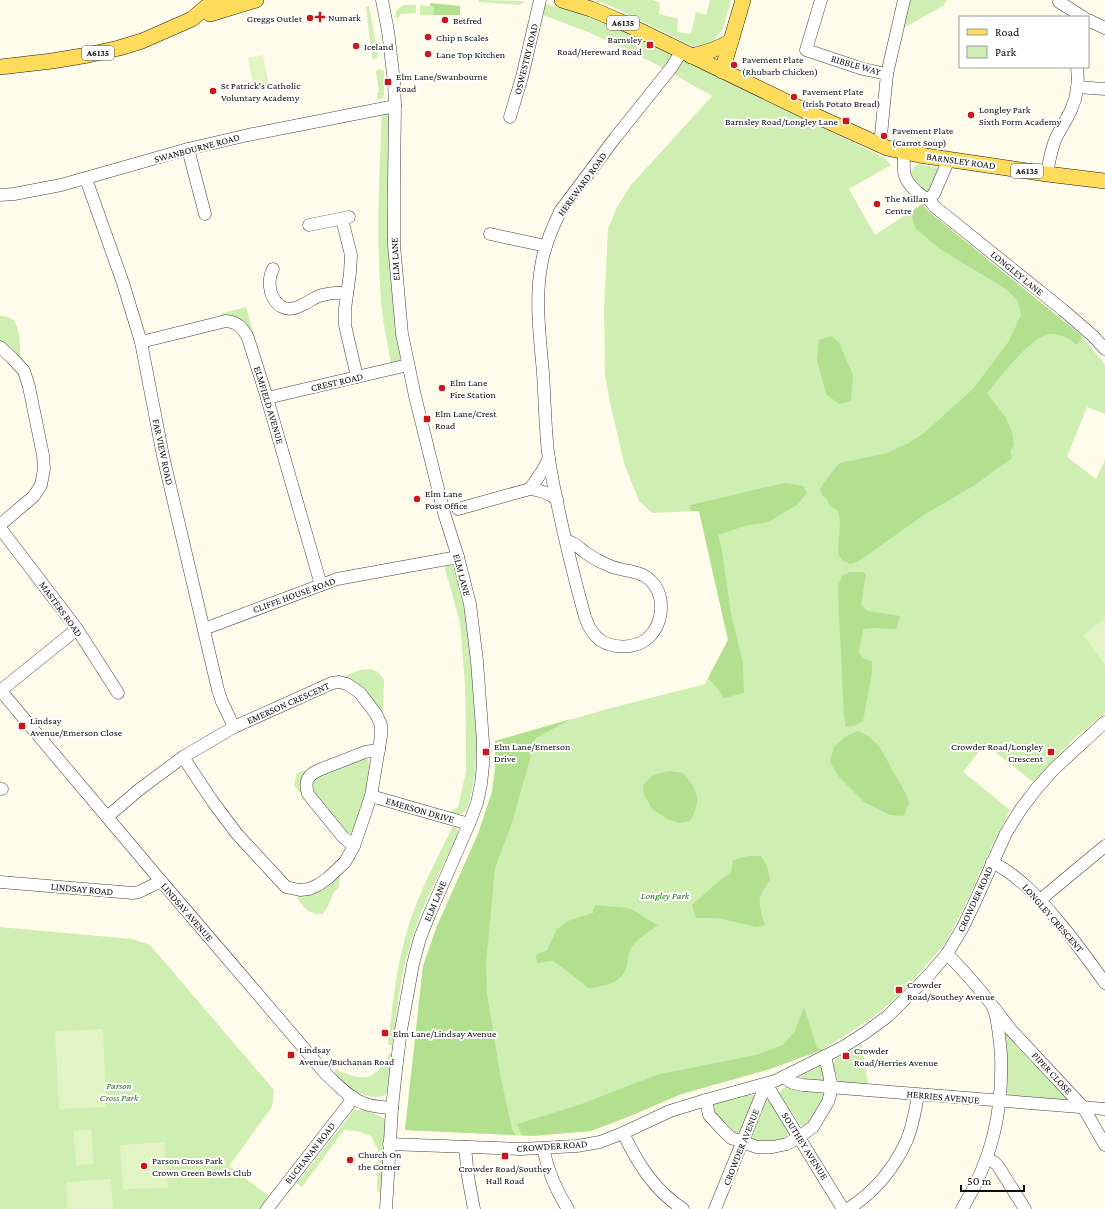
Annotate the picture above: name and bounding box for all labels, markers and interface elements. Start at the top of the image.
marker: Numark [315,12,325,22]
place label: Numark [328,12,361,23]
place label: Greggs Outlet [247,13,303,24]
marker: Greggs Outlet [305,13,315,23]
marker: Betfred [440,15,450,25]
place label: Betfred [453,15,483,26]
road number: A6135 [607,16,639,30]
legend [959,16,1089,68]
street label: OSWESTRY ROAD [512,22,540,96]
text: Road [995,25,1020,39]
marker: Chip n Scales [423,32,433,42]
place label: Chip n Scales [436,32,489,43]
place label: Barnsley Road/Hereward Road [557,34,643,57]
marker: Barnsley Road/Hereward Road [645,40,655,50]
marker: Iceland [351,41,361,51]
place label: Iceland [364,41,394,52]
text: Park [995,45,1017,59]
road number: A6135 [82,46,114,60]
marker: Lane Top Kitchen [423,49,433,59]
place label: Lane Top Kitchen [436,49,506,60]
street label: RIBBLE WAY [830,53,883,78]
place label: Pavement Plate (Rhubarb Chicken) [742,54,818,78]
marker: Pavement Plate (Rhubarb Chicken) [729,60,739,70]
place label: Elm Lane/Swanbourne Road [396,71,488,94]
marker: Elm Lane/Swanbourne Road [383,77,393,87]
place label: St Patrick's Catholic Voluntary Academy [221,80,301,103]
marker: St Patrick's Catholic Voluntary Academy [208,86,218,96]
place label: Pavement Plate (Irish Potato Bread) [802,86,880,110]
marker: Pavement Plate (Irish Potato Bread) [789,92,799,102]
place label: Longley Park Sixth Form Academy [979,104,1062,127]
marker: Longley Park Sixth Form Academy [966,110,976,120]
place label: Barnsley Road/Longley Lane [725,116,839,127]
marker: Barnsley Road/Longley Lane [841,116,851,126]
place label: Pavement Plate (Carrot Soup) [892,125,954,149]
street label: SWANBOURNE ROAD [153,131,241,165]
marker: Pavement Plate (Carrot Soup) [879,131,889,141]
street label: HEREWARD ROAD [555,150,609,218]
street label: BARNSLEY ROAD [926,151,997,171]
road number: A6135 [1011,164,1043,178]
place label: The Millan Centre [885,193,929,216]
marker: The Millan Centre [872,199,882,209]
street label: ELM LANE [388,237,402,281]
street label: LONGLEY LANE [988,248,1046,298]
street label: ELMFIELD AVENUE [252,365,286,446]
street label: CREST ROAD [310,371,365,393]
place label: Elm Lane Fire Station [450,377,497,400]
marker: Elm Lane Fire Station [437,383,447,393]
place label: Elm Lane/Crest Road [435,408,497,431]
marker: Elm Lane/Crest Road [422,414,432,424]
street label: FAR VIEW ROAD [151,418,175,486]
place label: Elm Lane Post Office [425,488,468,511]
marker: Elm Lane Post Office [412,494,422,504]
street label: ELM LANE [451,553,473,598]
street label: CLIFFE HOUSE ROAD [251,575,337,615]
street label: MASTERS ROAD [37,579,85,639]
street label: EMERSON CRESCENT [245,680,332,726]
place label: Lindsay Avenue/Emerson Close [30,715,123,738]
marker: Lindsay Avenue/Emerson Close [17,721,27,731]
place label: Elm Lane/Emerson Drive [494,741,571,764]
place label: Crowder Road/Longley Crescent [951,741,1044,764]
marker: Elm Lane/Emerson Drive [481,747,491,757]
marker: Crowder Road/Longley Crescent [1046,747,1056,757]
street label: EMERSON DRIVE [384,795,456,825]
street label: CROWDER ROAD [955,864,995,934]
street label: ELM LANE [421,878,449,923]
street label: LINDSAY ROAD [50,881,114,897]
street label: LINDSAY AVENUE [159,881,216,944]
street label: LONGLEY CRESCENT [1020,882,1086,955]
park label: Longley Park [641,890,690,901]
place label: Crowder Road/Southey Avenue [907,979,995,1002]
marker: Crowder Road/Southey Avenue [894,985,904,995]
marker: Elm Lane/Lindsay Avenue [380,1028,390,1038]
place label: Elm Lane/Lindsay Avenue [393,1028,497,1039]
place label: Lindsay Avenue/Buchanan Road [299,1044,395,1067]
place label: Crowder Road/Herries Avenue [854,1045,939,1068]
marker: Lindsay Avenue/Buchanan Road [286,1050,296,1060]
street label: PIPER CLOSE [1030,1050,1075,1097]
marker: Crowder Road/Herries Avenue [841,1051,851,1061]
park label: Parson Cross Park [100,1080,139,1103]
street label: HERRIES AVENUE [906,1088,981,1106]
street label: CROWDER AVENUE [721,1107,762,1187]
street label: SOUTHEY AVENUE [780,1110,830,1182]
street label: BUCHANAN ROAD [283,1120,338,1186]
street label: CROWDER ROAD [516,1138,588,1154]
place label: Church On the Corner [358,1149,402,1172]
marker: Crowder Road/Southey Hall Road [500,1151,510,1161]
place label: Parson Cross Park Crown Green Bowls Club [152,1155,252,1178]
marker: Church On the Corner [345,1155,355,1165]
marker: Parson Cross Park Crown Green Bowls Club [139,1161,149,1171]
place label: Crowder Road/Southey Hall Road [459,1163,552,1186]
scale bar [961,1167,1024,1193]
text: 50 m [967,1174,992,1188]

